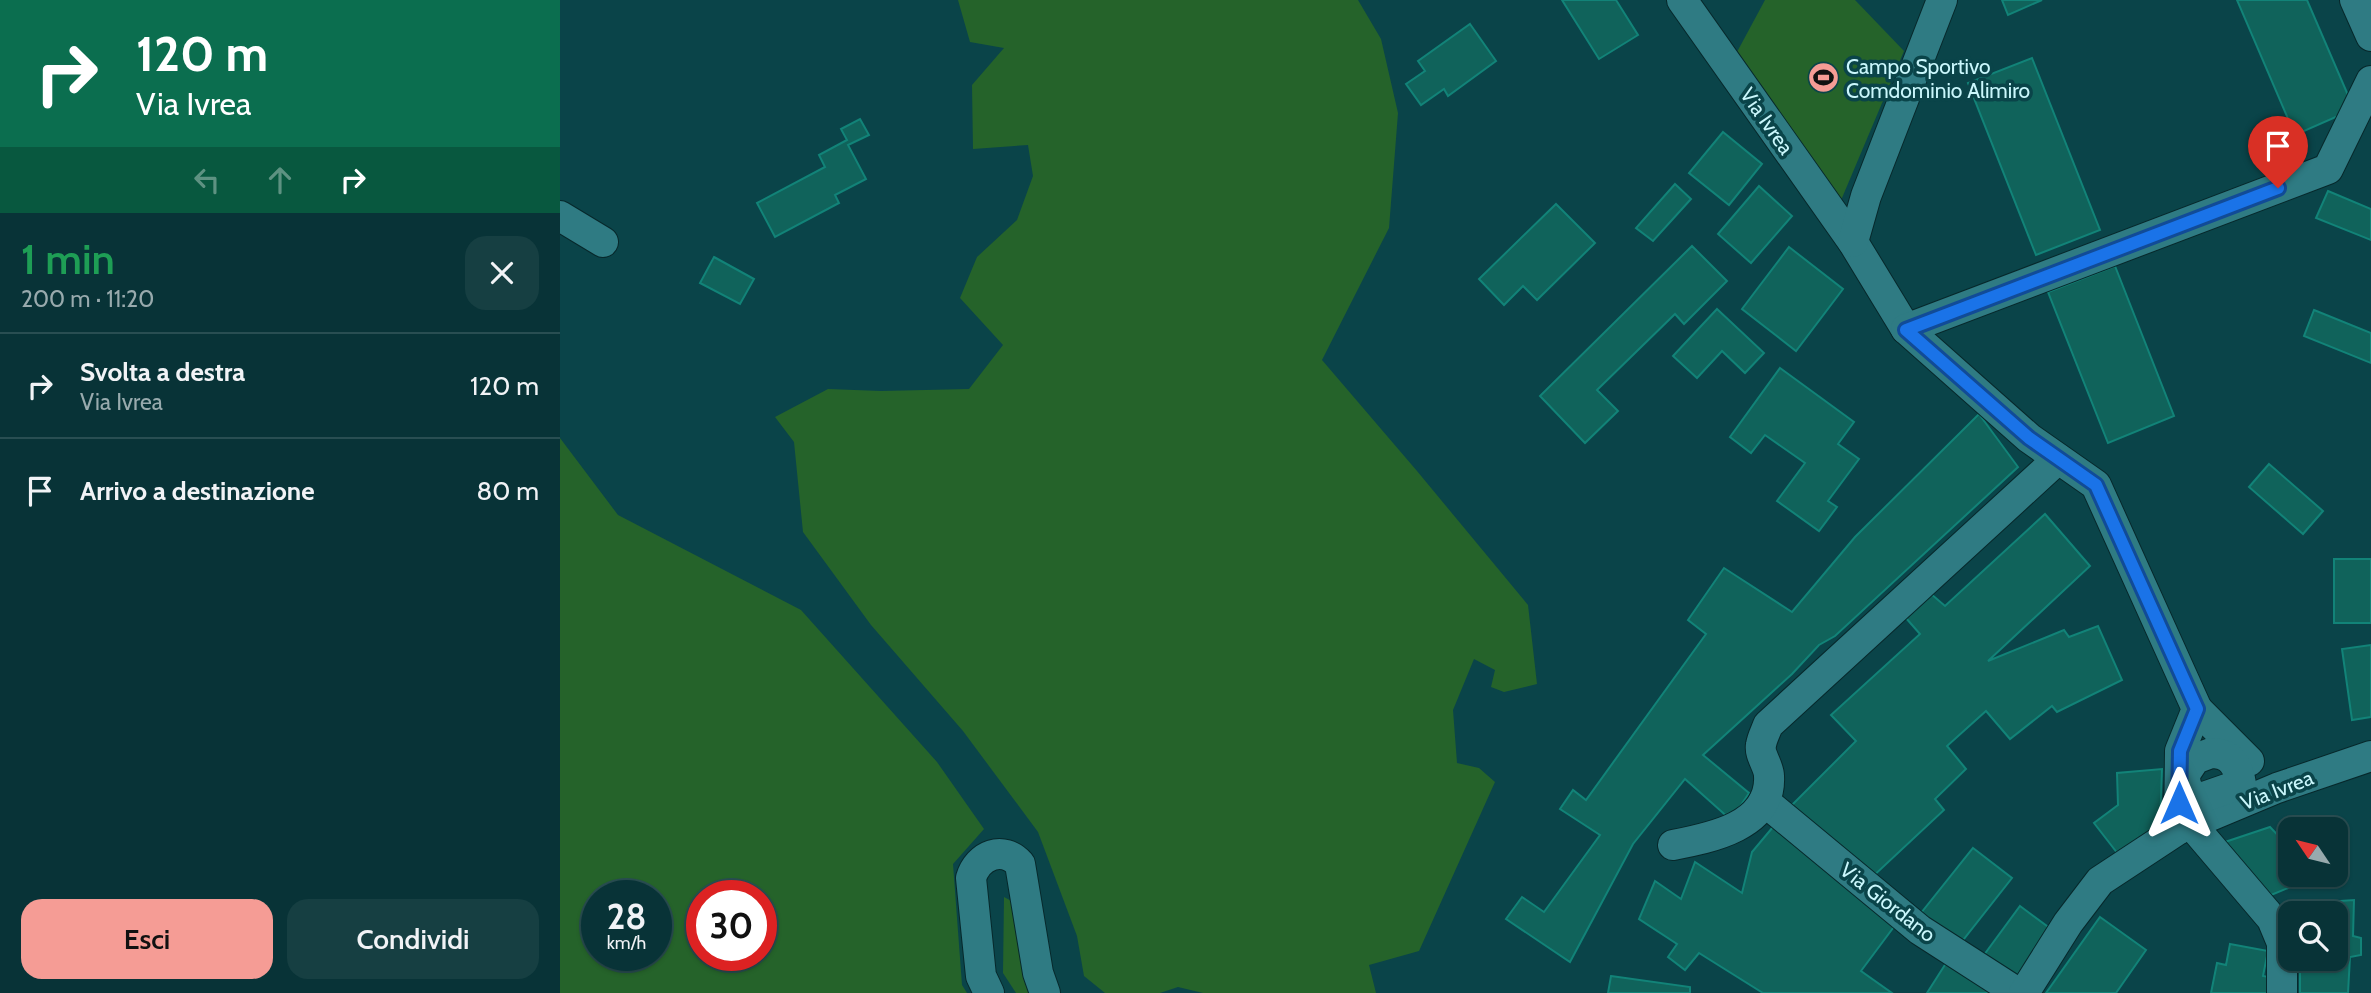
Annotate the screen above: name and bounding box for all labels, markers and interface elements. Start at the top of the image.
text: 120 m [136,24,268,83]
icon: right [21,28,112,119]
place label: Campo Sportivo Comdominio Alimiro [1846,54,2030,103]
sports icon: Campo Sportivo Comdominio Alimiro [1806,61,1840,95]
street label: Via Ivrea [1735,83,1799,159]
text: Via Ivrea [136,84,251,123]
pin [2248,116,2308,188]
icon: arrive [2259,127,2297,165]
icon: left [188,161,226,199]
icon: ahead [261,161,299,199]
icon: right [334,161,372,199]
text: 1 min [21,233,115,285]
button: close [465,236,539,310]
text: 200 m · 11:20 [21,285,154,313]
text: Svolta a destra [80,356,245,388]
icon: right [21,367,59,405]
text: 120 m [470,370,539,402]
text: Via Ivrea [80,388,163,416]
icon: arrive [21,472,59,510]
text: Arrivo a destinazione [80,475,315,507]
text: 80 m [476,475,539,507]
street label: Via Ivrea [2237,765,2317,815]
position arrow [2142,766,2216,840]
north arrow [2278,817,2348,887]
map controls [2278,817,2348,971]
street label: Via Giordano [1835,857,1941,947]
speed limit sign: 30 [686,880,777,971]
text: 28 [607,895,646,938]
button: Esci [21,899,273,979]
button: Condividi [287,899,539,979]
button: search [2278,901,2348,971]
text: km/h [607,932,646,954]

